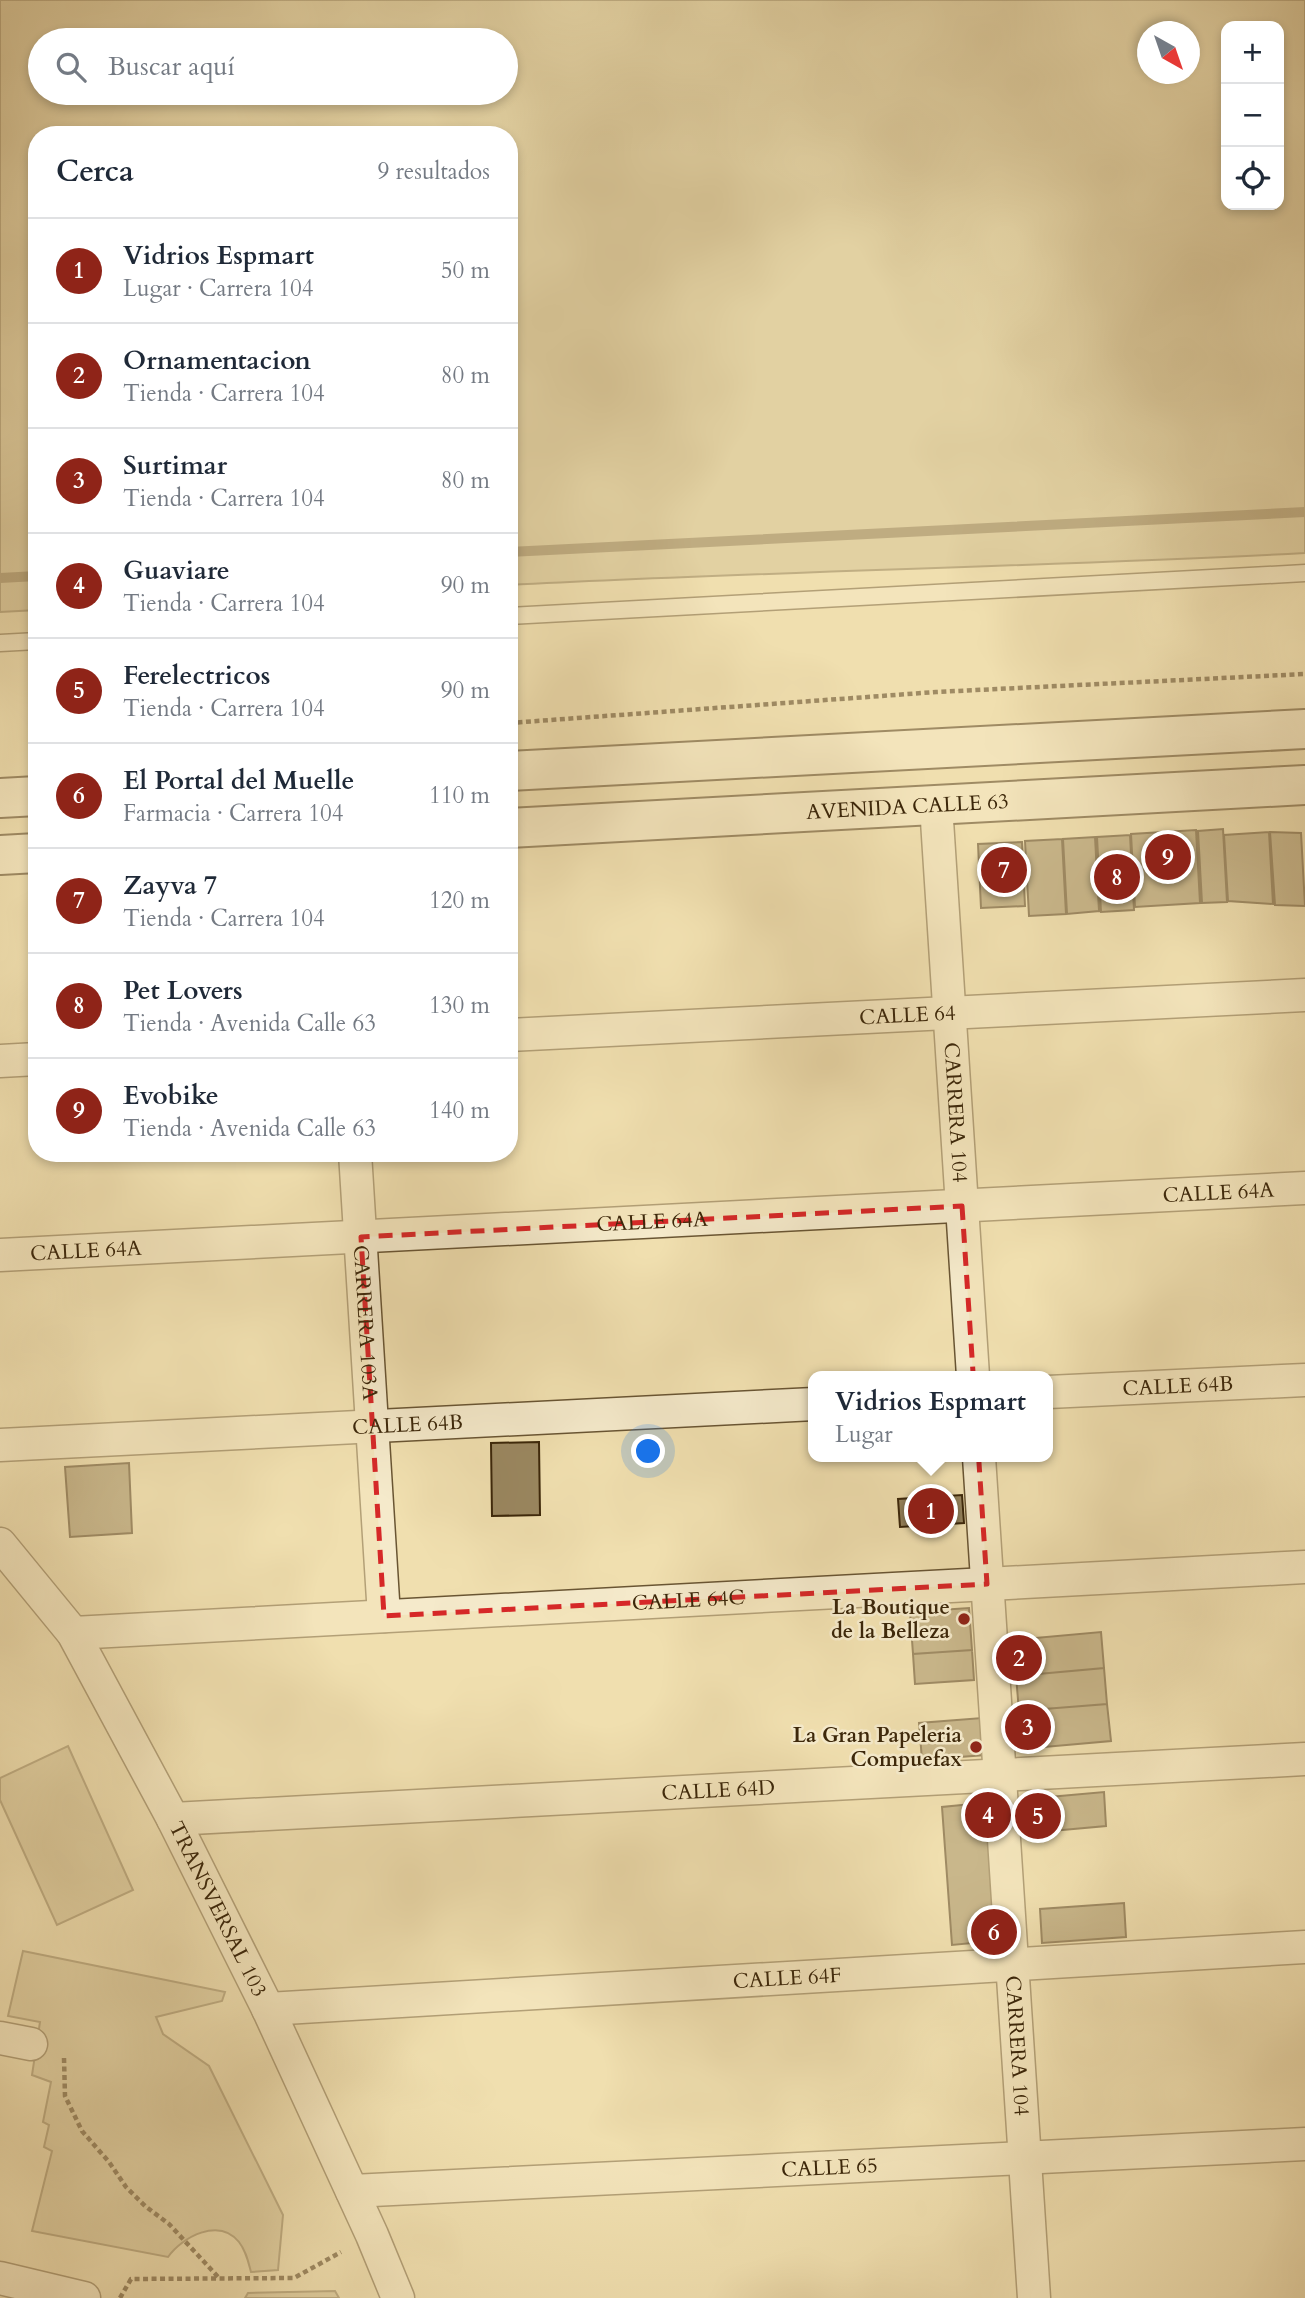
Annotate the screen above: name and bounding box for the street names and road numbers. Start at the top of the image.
street label: AVENIDA CALLE 63 [805,787,1009,826]
street label: CALLE 64 [859,998,957,1032]
street label: CARRERA 104 [937,1041,975,1184]
street label: CALLE 64A [1162,1175,1275,1210]
street label: CALLE 64A [596,1204,709,1239]
street label: CALLE 64A [29,1233,142,1268]
street label: CARRERA 103A [346,1244,385,1401]
street label: CALLE 64B [1122,1369,1234,1403]
street label: CALLE 64B [351,1407,464,1442]
street label: CALLE 64C [631,1583,745,1618]
street label: CALLE 64D [661,1773,776,1808]
street label: TRANSVERSAL 103 [162,1817,274,2002]
street label: CALLE 64F [732,1960,842,1996]
street label: CARRERA 104 [998,1975,1037,2117]
street label: CALLE 65 [780,2151,878,2184]

